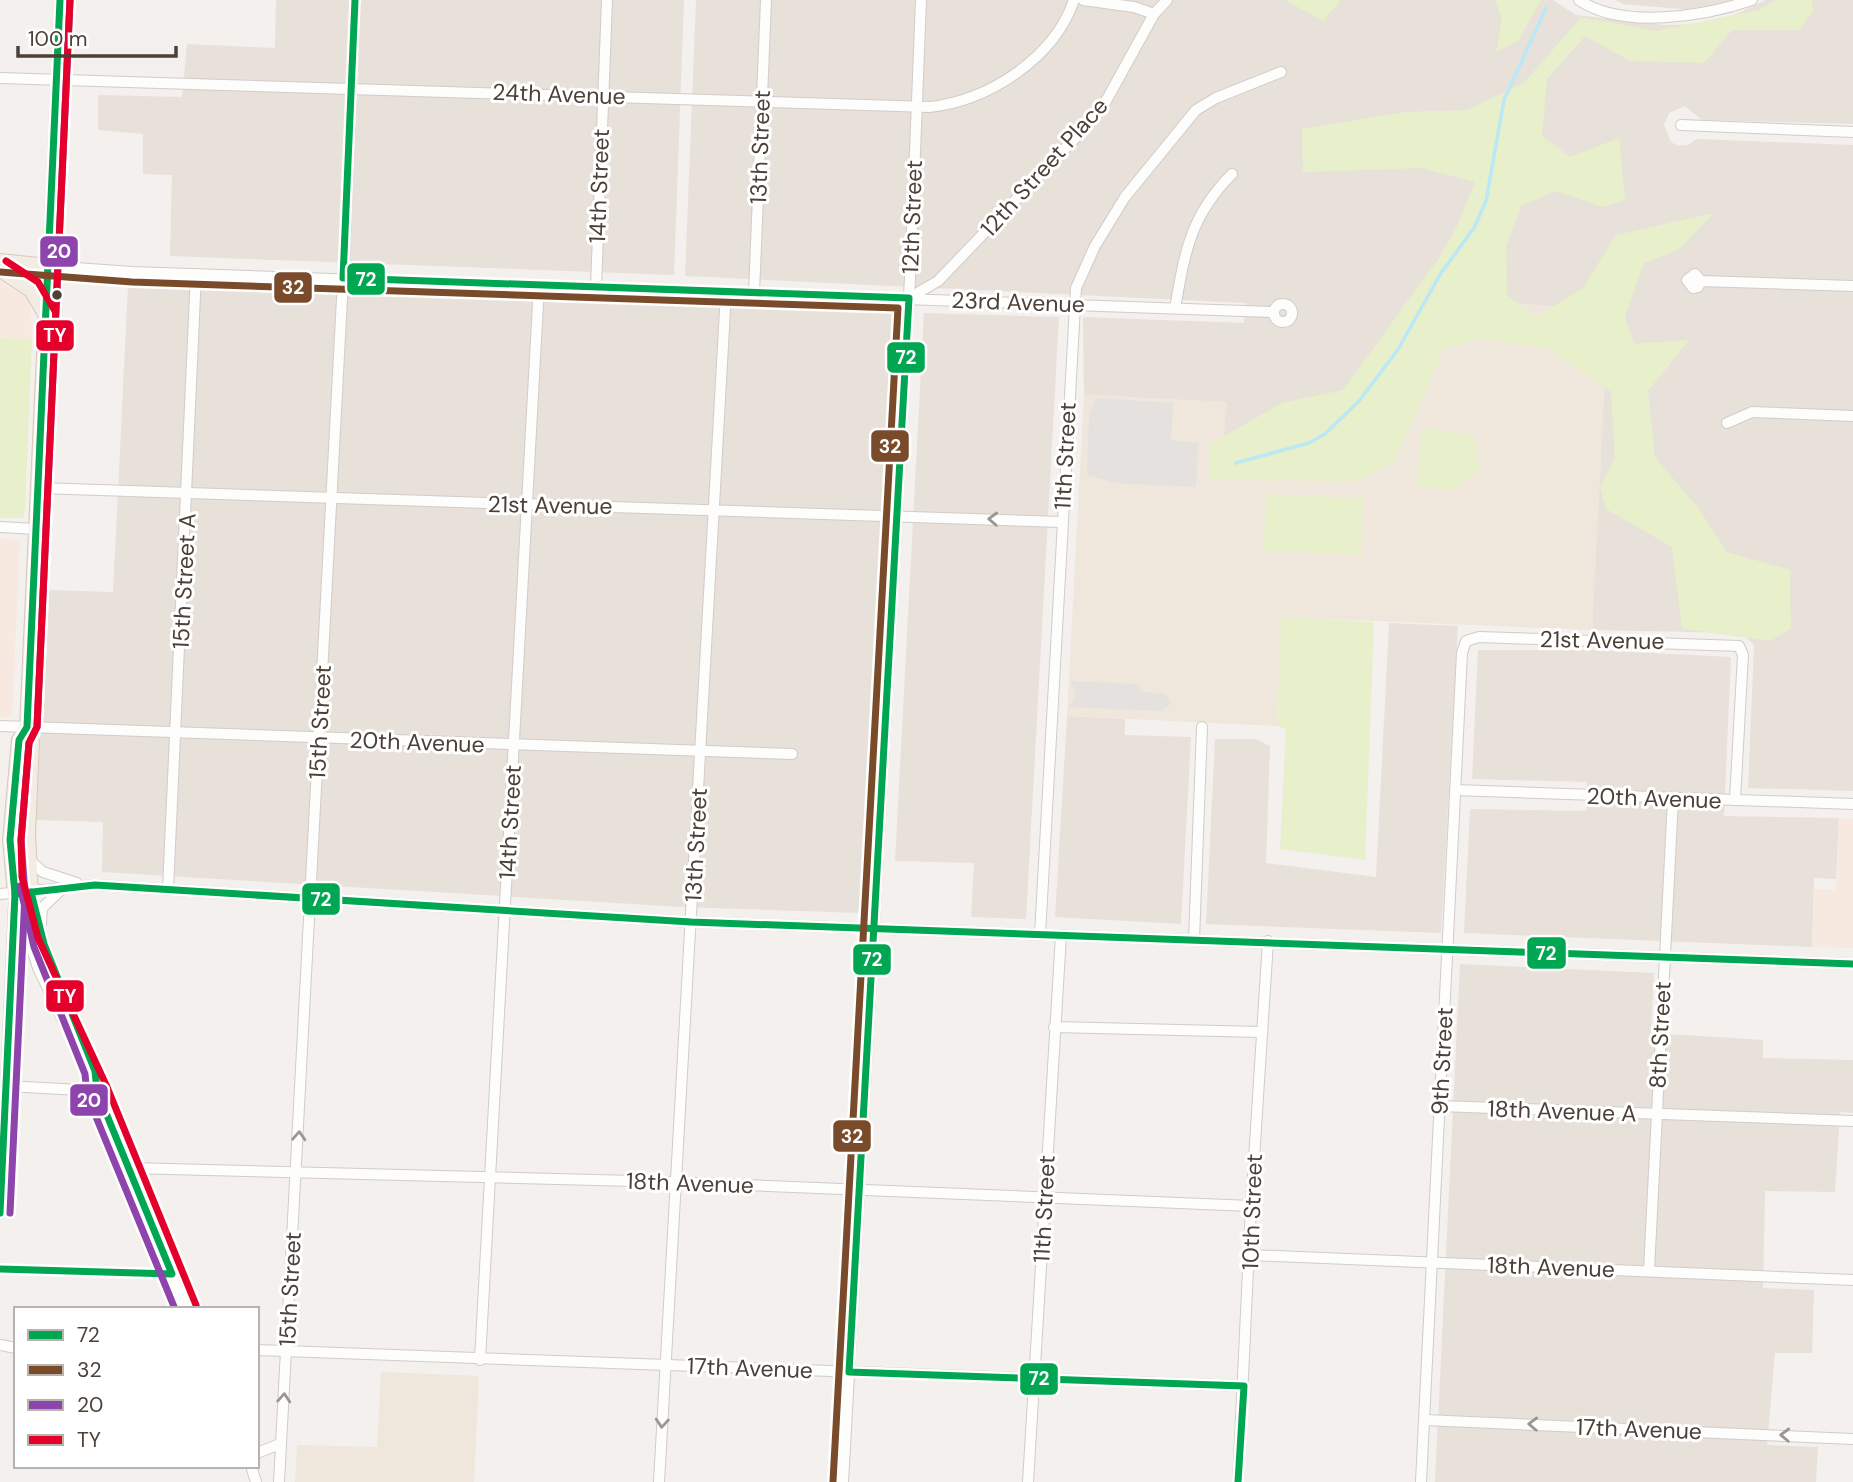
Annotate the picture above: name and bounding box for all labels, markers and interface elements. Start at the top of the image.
scale bar [18,14,175,58]
text: 100 m [28,25,88,53]
street label: 24th Avenue [492,77,626,111]
street label: 13th Street [743,89,777,205]
street label: 12th Street Place [974,91,1114,243]
street label: 14th Street [582,128,616,244]
street label: 12th Street [895,160,929,274]
line badge: 20 [39,235,79,268]
text: 20 [47,239,71,264]
line badge: 72 [346,262,386,296]
text: 72 [356,267,377,292]
line badge: 32 [273,271,313,304]
text: 32 [282,275,304,300]
street label: 23rd Avenue [951,285,1085,319]
unlabelled marker [50,288,64,302]
line badge: TY [35,319,75,352]
text: TY [43,323,67,348]
line badge: 72 [886,341,926,374]
text: 72 [896,345,917,370]
street label: 11th Street [1047,401,1083,511]
line badge: 32 [870,429,910,463]
text: 32 [879,434,901,459]
street label: 21st Avenue [487,489,613,521]
street label: 15th Street A [165,512,203,650]
one-way arrow [987,512,998,527]
street label: 21st Avenue [1539,624,1665,656]
street label: 15th Street [302,664,338,780]
street label: 20th Avenue [349,725,485,759]
street label: 14th Street [492,764,528,880]
street label: 20th Avenue [1586,781,1722,815]
street label: 13th Street [678,787,714,903]
line badge: 72 [301,882,341,916]
text: 72 [311,887,332,912]
line badge: 72 [1526,936,1567,970]
text: 72 [1536,941,1557,966]
line badge: 72 [852,943,892,976]
text: 72 [862,947,883,972]
line badge: TY [45,979,85,1013]
street label: 8th Street [1642,981,1678,1089]
text: TY [53,984,77,1009]
street label: 9th Street [1424,1006,1460,1116]
line badge: 20 [69,1083,109,1117]
text: 20 [77,1088,101,1113]
street label: 18th Avenue A [1487,1093,1637,1129]
line badge: 32 [832,1119,872,1153]
text: 32 [841,1124,863,1149]
one-way arrow [291,1130,306,1141]
street label: 10th Street [1235,1153,1269,1271]
street label: 11th Street [1026,1154,1062,1264]
street label: 18th Avenue [626,1166,754,1200]
street label: 15th Street [272,1231,308,1347]
street label: 18th Avenue [1487,1250,1615,1284]
legend [14,1307,259,1468]
text: 72 [77,1321,100,1349]
street label: 17th Avenue [687,1351,813,1385]
text: 32 [77,1356,102,1384]
line badge: 72 [1019,1362,1059,1396]
text: 72 [1029,1366,1050,1391]
text: 20 [77,1391,103,1419]
one-way arrow [276,1392,291,1403]
street label: 17th Avenue [1576,1412,1702,1446]
one-way arrow [1528,1417,1539,1432]
one-way arrow [655,1418,670,1429]
text: TY [77,1426,101,1454]
one-way arrow [1779,1427,1790,1442]

